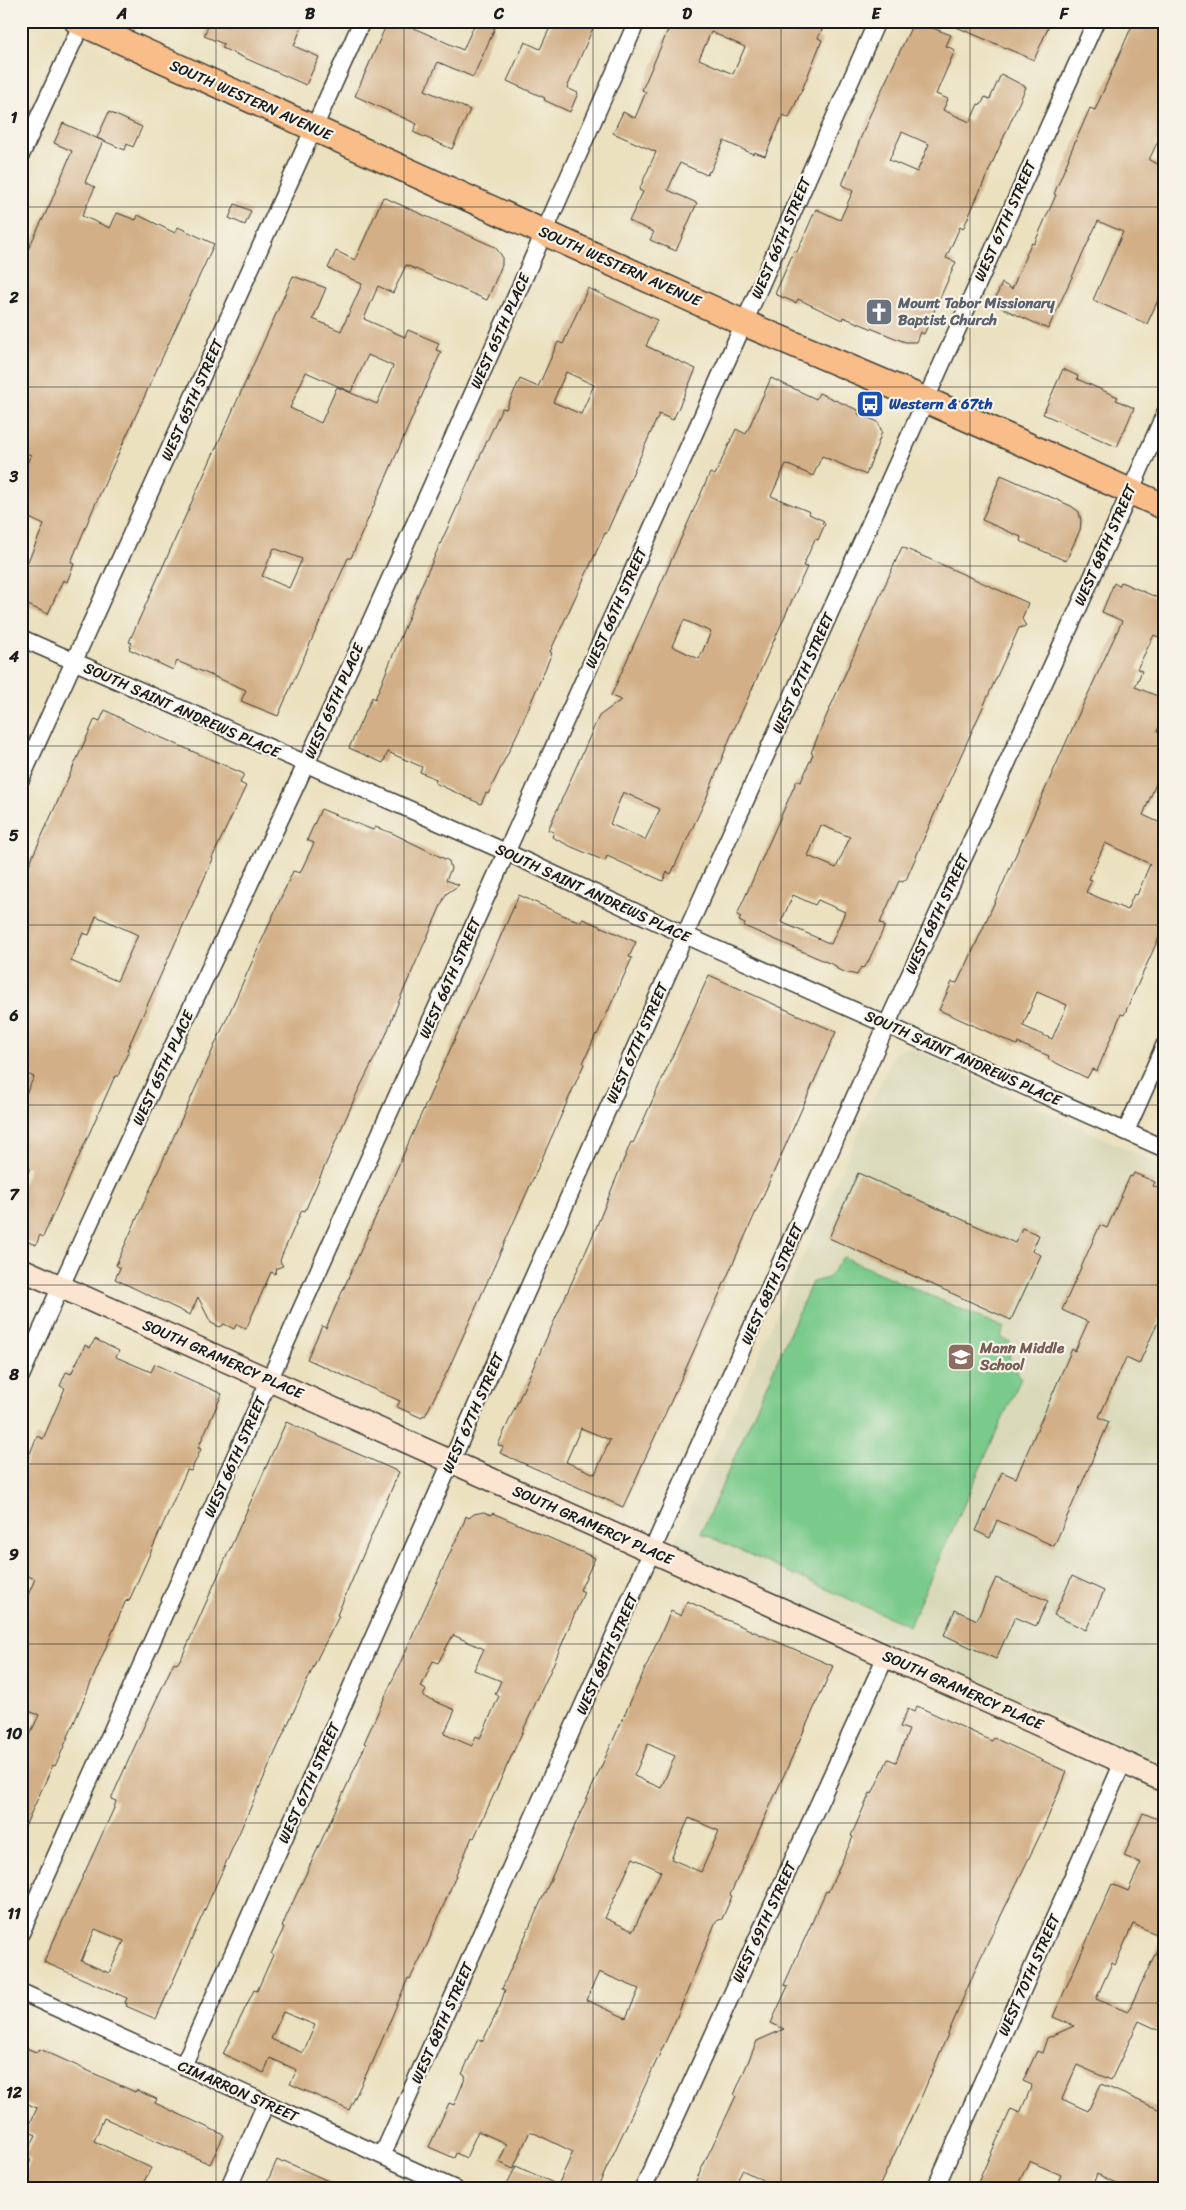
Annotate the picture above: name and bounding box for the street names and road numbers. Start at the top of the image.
street label: SOUTH WESTERN AVENUE [165,52,338,148]
street label: WEST 67TH STREET [967,155,1044,286]
street label: WEST 66TH STREET [744,172,819,303]
street label: SOUTH WESTERN AVENUE [534,218,707,314]
street label: WEST 65TH PLACE [463,267,538,393]
street label: WEST 65TH STREET [154,334,231,465]
street label: WEST 68TH STREET [1067,479,1144,610]
street label: WEST 66TH STREET [578,542,655,673]
street label: WEST 67TH STREET [765,607,842,738]
street label: WEST 65TH PLACE [297,637,372,763]
street label: SOUTH SAINT ANDREWS PLACE [80,655,286,766]
street label: SOUTH SAINT ANDREWS PLACE [491,836,696,950]
street label: WEST 68TH STREET [898,848,977,979]
street label: WEST 66TH STREET [412,912,489,1043]
street label: WEST 67TH STREET [599,977,676,1108]
street label: SOUTH SAINT ANDREWS PLACE [861,1003,1067,1114]
street label: WEST 65TH PLACE [125,1005,202,1130]
street label: WEST 68TH STREET [734,1218,811,1349]
street label: SOUTH GRAMERCY PLACE [138,1312,309,1407]
street label: WEST 67TH STREET [435,1347,512,1478]
street label: WEST 66TH STREET [197,1391,274,1522]
street label: SOUTH GRAMERCY PLACE [508,1478,679,1573]
street label: WEST 68TH STREET [569,1588,646,1719]
street label: SOUTH GRAMERCY PLACE [878,1643,1049,1738]
street label: WEST 67TH STREET [271,1717,348,1848]
street label: WEST 69TH STREET [725,1856,804,1987]
street label: WEST 70TH STREET [990,1908,1068,2040]
street label: WEST 68TH STREET [404,1957,481,2088]
street label: CIMARRON STREET [173,2053,304,2130]

